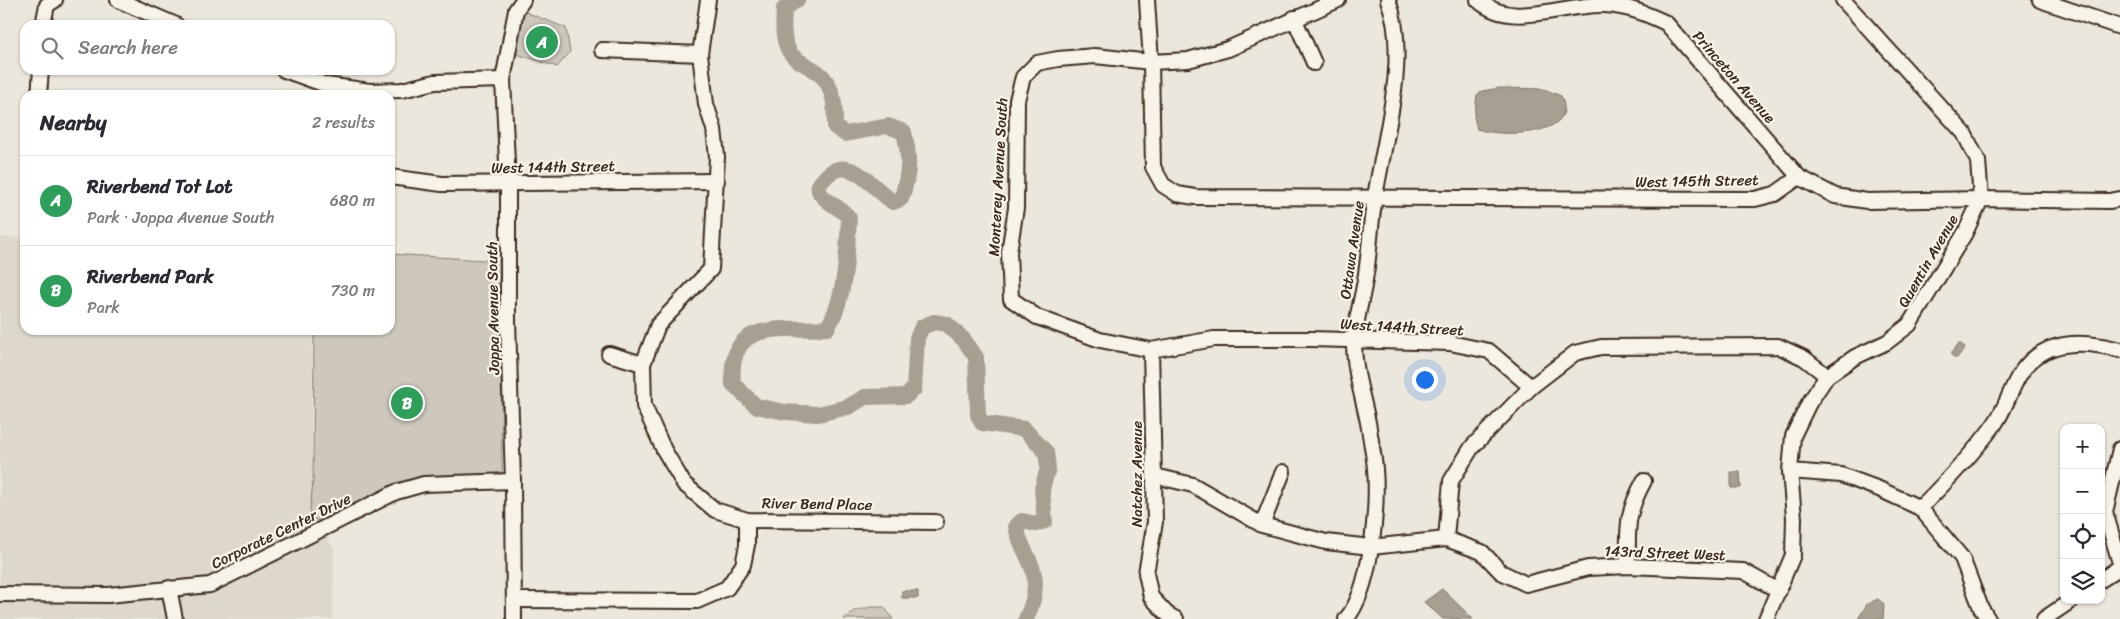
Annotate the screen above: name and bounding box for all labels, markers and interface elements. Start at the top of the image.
search box [20,20,395,75]
pin: A [526,23,558,61]
street label: Princeton Avenue [1686,24,1782,130]
text: Search here [78,31,178,64]
icon: search [38,34,66,62]
street label: Monterey Avenue South [981,97,1015,257]
text: Nearby [40,104,106,142]
text: 2 results [312,108,375,137]
street label: West 144th Street [491,153,616,181]
street label: West 145th Street [1635,167,1759,195]
text: Riverbend Tot Lot [87,170,233,203]
text: A [51,186,61,215]
text: 680 m [330,186,375,215]
street label: Ottawa Avenue [1332,199,1372,301]
text: Park · Joppa Avenue South [87,203,274,232]
street label: Quentin Avenue [1891,209,1965,313]
street label: Joppa Avenue South [479,241,507,376]
text: Riverbend Park [87,260,214,293]
text: B [51,276,61,305]
text: 730 m [331,276,375,305]
text: Park [87,293,120,322]
street label: West 144th Street [1340,311,1465,343]
your location [1412,367,1438,393]
pin: B [391,384,423,422]
street label: Natchez Avenue [1124,420,1150,527]
map controls [2060,424,2105,604]
button: + [2060,424,2105,469]
button: − [2060,469,2105,514]
street label: Corporate Center Drive [207,486,356,576]
street label: River Bend Place [762,490,873,518]
button: locate [2060,514,2105,559]
street label: 143rd Street West [1604,538,1726,568]
button: layers [2060,559,2105,604]

